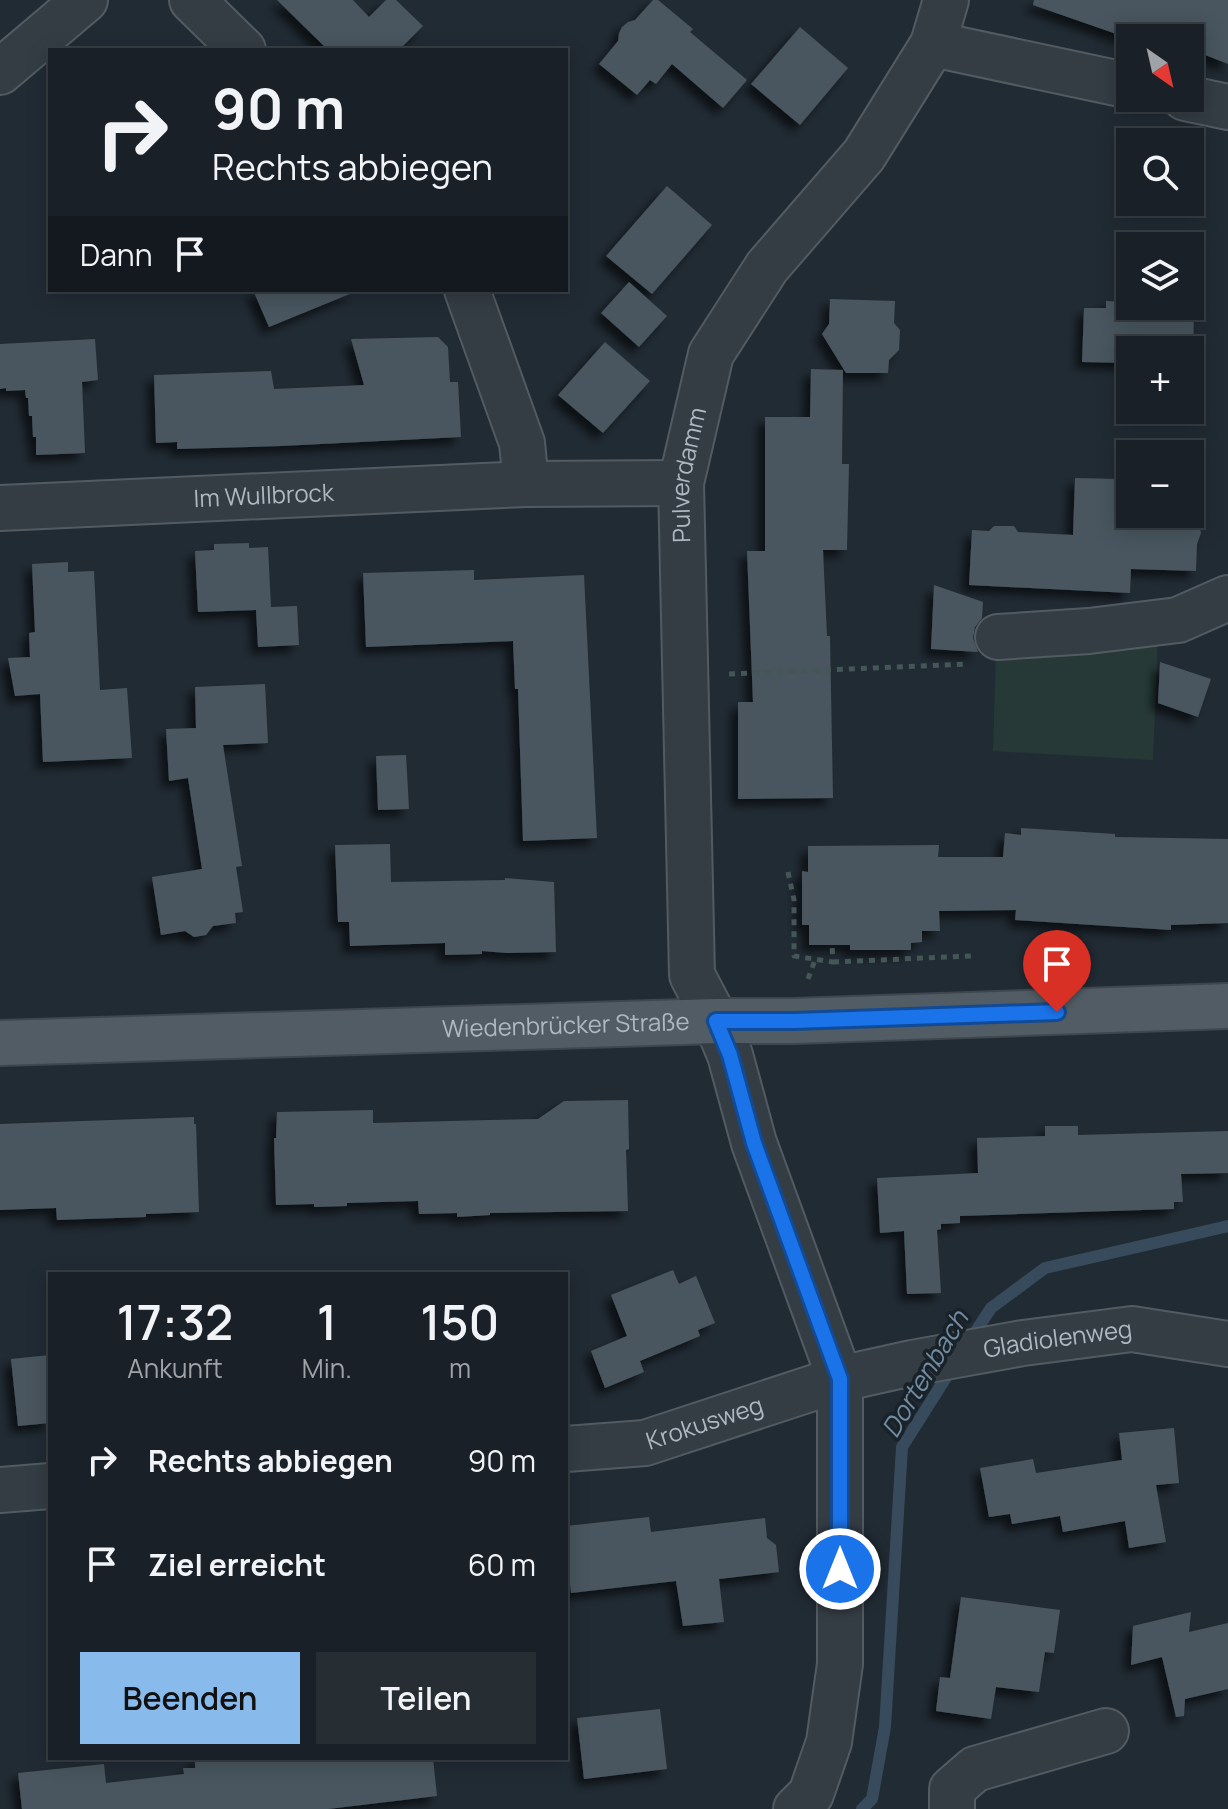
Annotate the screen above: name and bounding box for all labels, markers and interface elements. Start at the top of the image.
north arrow [1116,24,1204,112]
map controls [1116,24,1204,528]
text: 90 m [212,69,345,146]
icon: right [80,80,184,184]
button: search [1116,128,1204,216]
text: Rechts abbiegen [212,142,493,191]
icon: arrive [168,232,212,276]
button: layers [1116,232,1204,320]
text: Dann [80,234,152,275]
button: + [1116,336,1204,424]
street label: Pulverdamm [663,404,713,543]
button: − [1116,440,1204,528]
street label: Im Wullbrock [193,475,335,514]
pin [1023,930,1091,1012]
icon: arrive [1035,942,1079,986]
street label: Wiedenbrücker Straße [441,1004,690,1044]
text: 17:32 [117,1289,233,1354]
text: 1 [317,1289,337,1354]
text: 150 [420,1289,499,1354]
water label: Dortenbach [872,1302,977,1444]
street label: Gladiolenweg [981,1311,1134,1365]
text: Ankunft [127,1350,223,1386]
text: Min. [302,1350,352,1386]
text: m [449,1350,471,1386]
street label: Krokusweg [641,1387,767,1457]
icon: right [80,1438,124,1482]
text: Rechts abbiegen [148,1440,393,1481]
text: 90 m [468,1440,536,1481]
position arrow [798,1527,882,1611]
icon: arrive [80,1542,124,1586]
text: Ziel erreicht [148,1544,326,1585]
text: 60 m [468,1544,536,1585]
button: Beenden [80,1652,300,1744]
button: Teilen [316,1652,536,1744]

